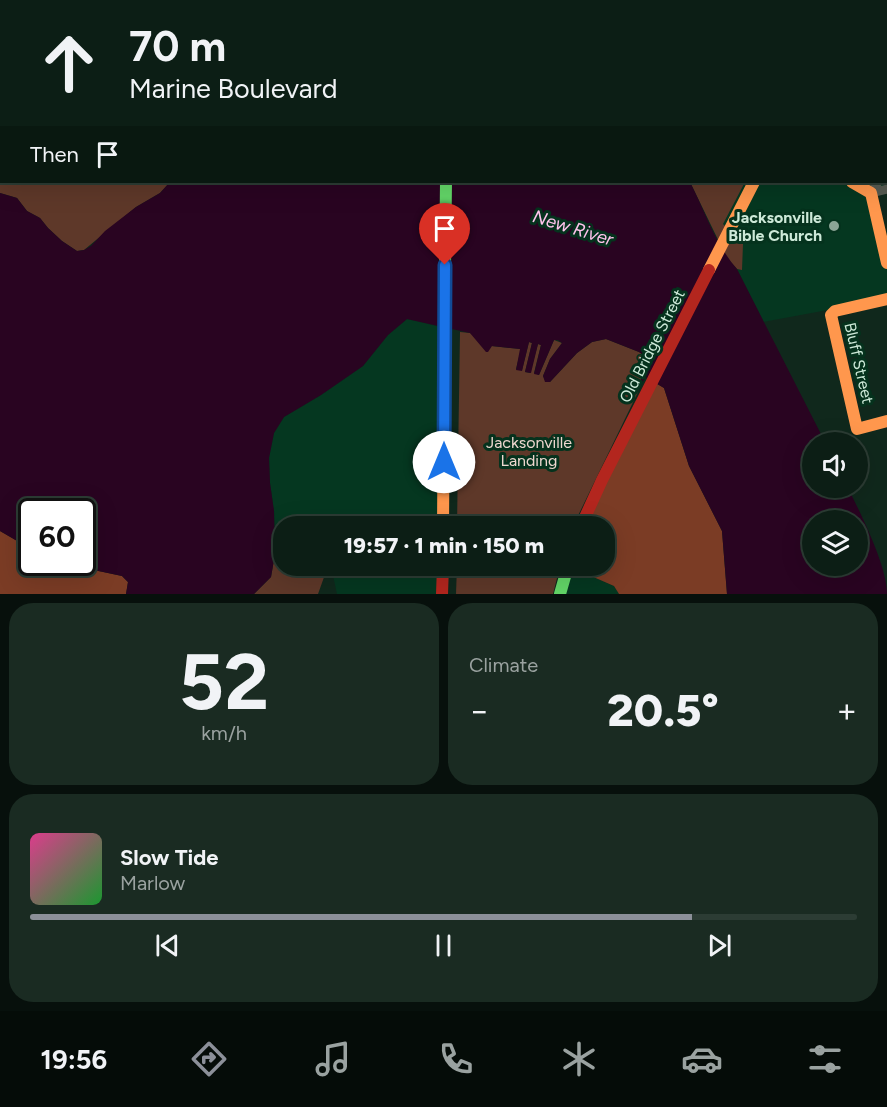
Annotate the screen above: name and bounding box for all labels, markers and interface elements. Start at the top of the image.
text: 70 m [129,21,226,72]
icon: ahead [30,24,108,102]
text: Marine Boulevard [129,72,337,105]
icon: arrive [91,138,124,171]
text: Then [30,141,79,168]
pin [419,203,470,265]
water label: New River [530,205,617,251]
place label: Jacksonville Bible Church [728,208,822,245]
icon: arrive [428,212,461,245]
marker: Jacksonville Bible Church [827,219,841,233]
street label: Old Bridge Street [615,286,689,406]
street label: Bluff Street [840,321,878,405]
position arrow [412,430,476,494]
map controls [802,432,868,576]
button: sound [802,432,868,498]
park label: Jacksonville Landing [486,433,572,470]
speed limit sign: 60 [18,498,96,576]
button: layers [802,510,868,576]
text: 19:57 · 1 min · 150 m [344,532,544,559]
text: 52 [179,635,269,729]
text: Climate [469,653,538,677]
text: 20.5° [607,683,719,737]
text: − [469,691,490,730]
text: + [836,691,857,730]
text: km/h [201,721,247,745]
text: Slow Tide [120,844,219,871]
text: Marlow [120,871,185,895]
icon: previous [151,929,184,962]
icon: pause [427,929,460,962]
icon: next [703,929,736,962]
icon: directions [188,1038,230,1080]
icon: music [312,1038,354,1080]
icon: phone [435,1038,477,1080]
icon: climate [558,1038,600,1080]
icon: car [681,1038,723,1080]
icon: filters [804,1038,846,1080]
text: 19:56 [41,1043,107,1076]

